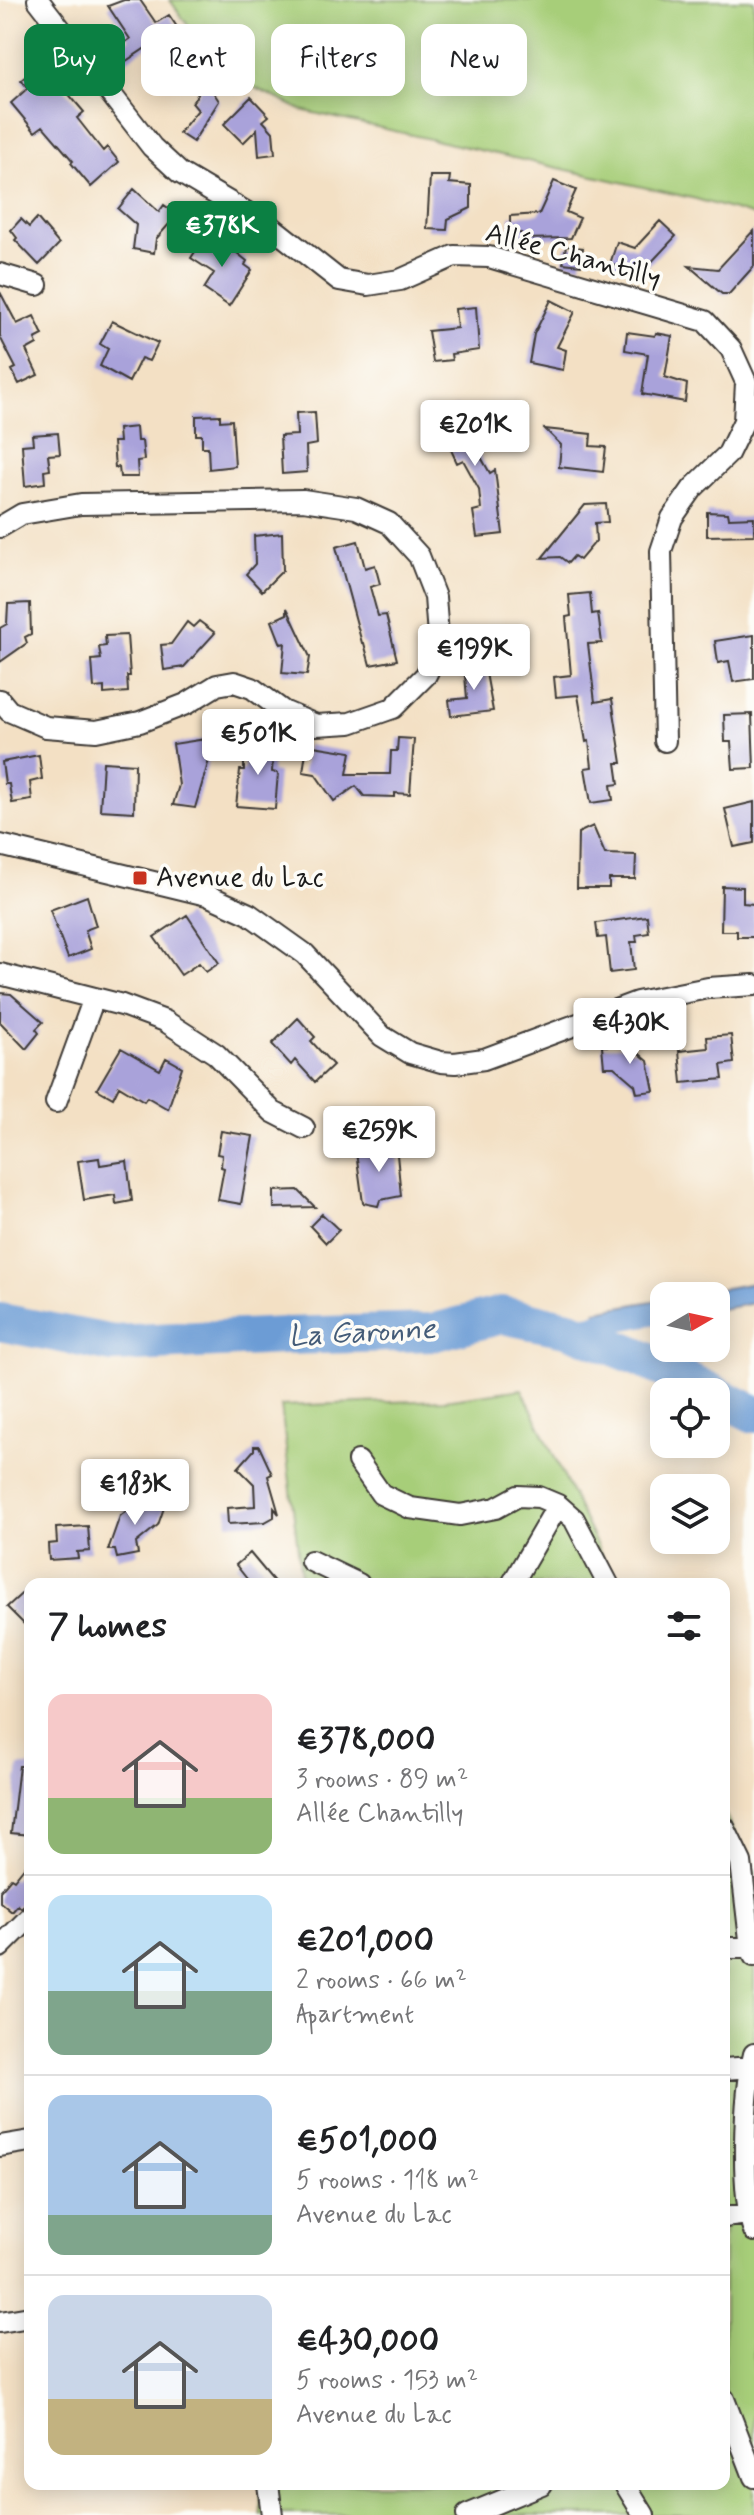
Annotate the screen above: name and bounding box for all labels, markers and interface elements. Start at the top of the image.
chip: Buy [24,24,125,96]
chip: Rent [141,24,255,96]
chip: Filters [271,24,405,96]
chip: New [421,24,527,96]
pin: €378K [166,201,278,269]
text: €378K [185,210,259,244]
street label: Allée Chantilly [481,215,665,297]
pin: €201K [419,400,531,468]
text: €201K [438,409,512,443]
pin: €199K [418,624,530,692]
text: €199K [436,633,512,667]
pin: €501K [202,709,314,777]
text: €501K [220,718,296,752]
place label: Avenue du Lac [156,860,324,897]
marker: Avenue du Lac [131,869,149,887]
pin: €430K [574,998,686,1066]
text: €430K [591,1007,669,1041]
pin: €259K [323,1106,435,1174]
text: €259K [341,1115,417,1149]
north arrow [650,1282,730,1362]
map controls [650,1282,730,1554]
water label: La Garonne [287,1310,438,1356]
button: locate [650,1378,730,1458]
pin: €183K [79,1459,191,1527]
text: €183K [99,1468,171,1502]
button: layers [650,1474,730,1554]
text: 7 homes [48,1604,167,1649]
icon: filters [662,1604,706,1648]
text: €378,000 [296,1718,435,1763]
icon: home [112,1726,208,1822]
text: 3 rooms · 89 m² [296,1763,468,1797]
text: Allée Chantilly [296,1797,464,1831]
text: €201,000 [296,1919,434,1964]
icon: home [112,1927,208,2023]
text: 2 rooms · 66 m² [296,1964,467,1998]
text: Apartment [296,1998,414,2032]
text: €501,000 [296,2119,438,2164]
icon: home [112,2127,208,2223]
text: 5 rooms · 118 m² [296,2164,479,2198]
text: Avenue du Lac [296,2198,452,2232]
text: €430,000 [296,2319,439,2364]
icon: home [112,2327,208,2423]
text: 5 rooms · 153 m² [296,2364,478,2398]
text: Avenue du Lac [296,2398,452,2432]

